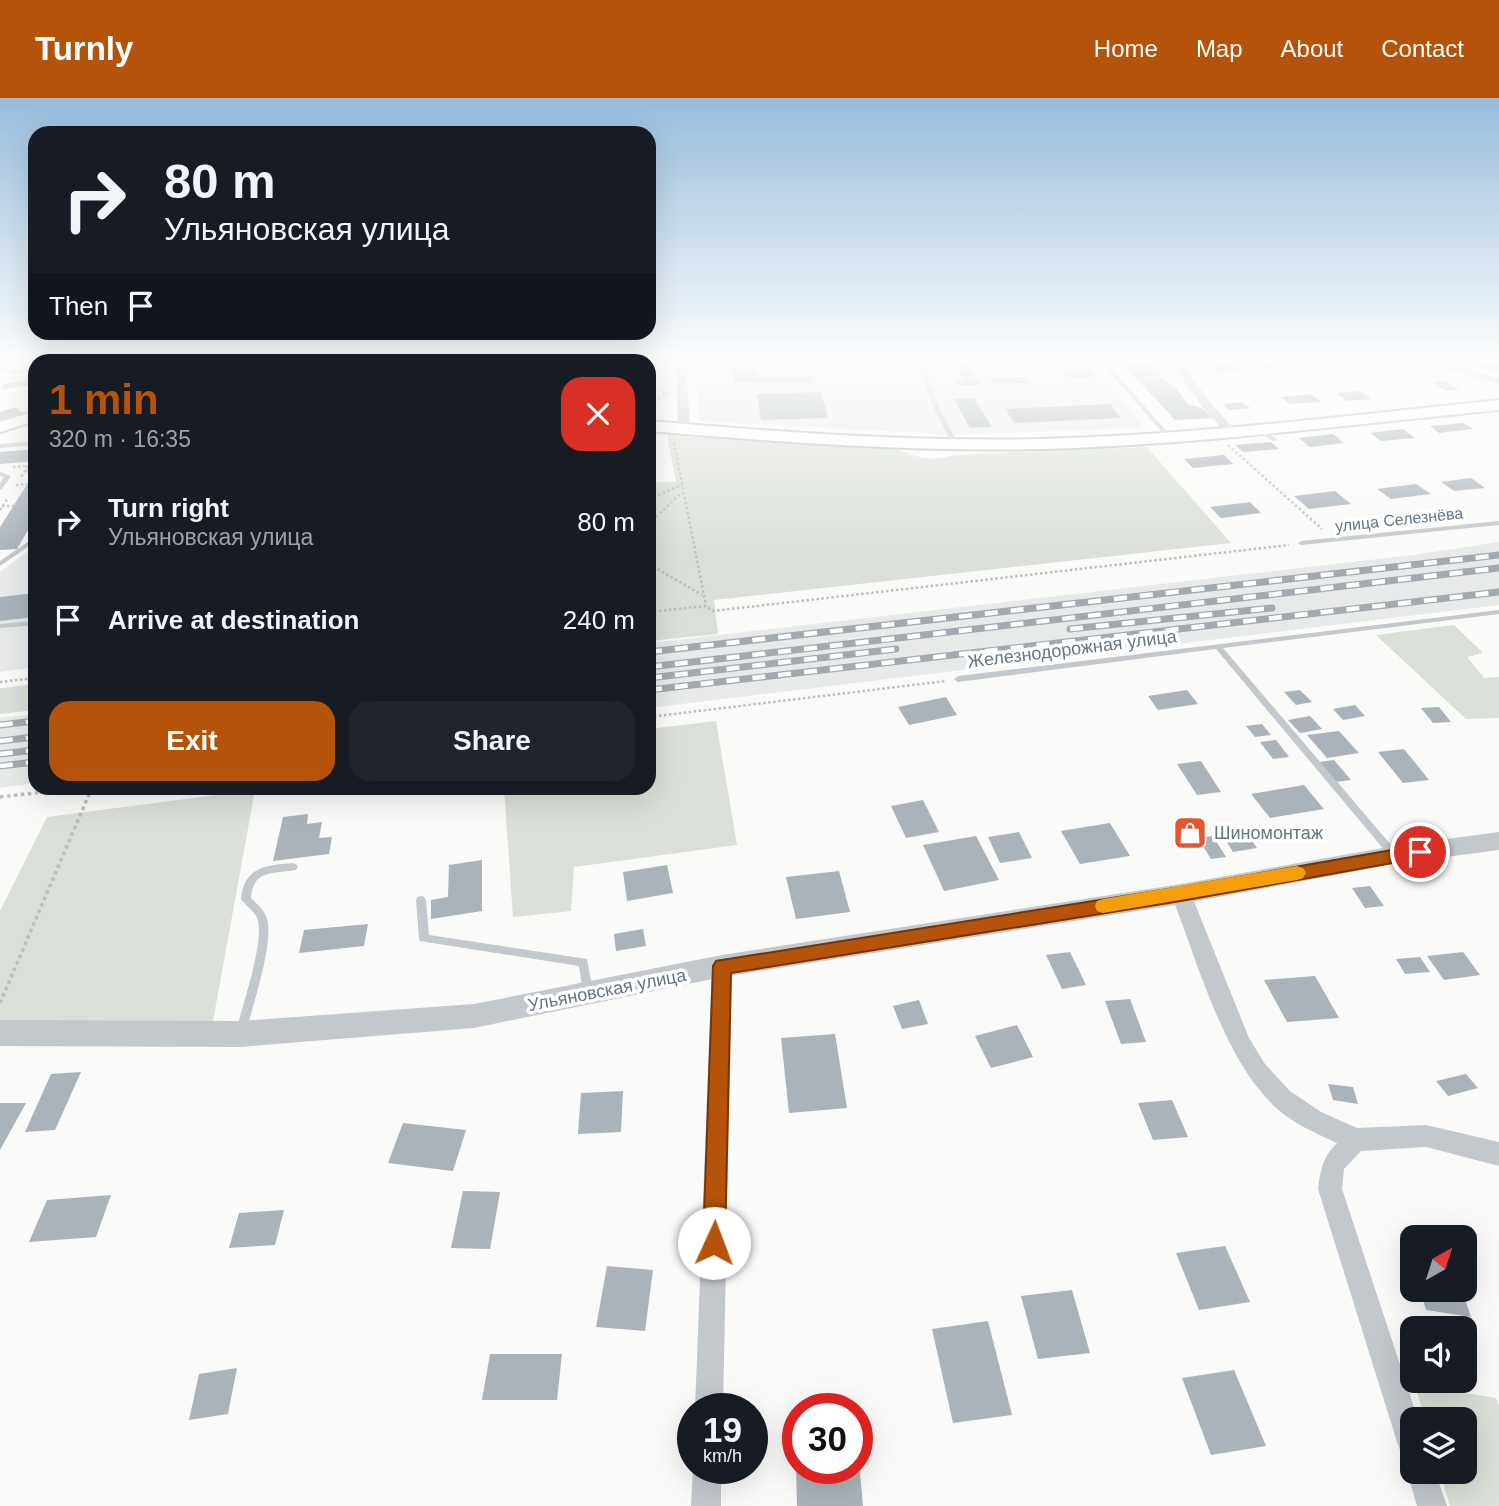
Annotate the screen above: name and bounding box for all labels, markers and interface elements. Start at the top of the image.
text: Turnly [35,30,133,67]
text: Home [1094,35,1158,62]
text: Map [1196,35,1243,62]
text: About [1281,35,1343,62]
text: Contact [1381,35,1464,62]
icon: right [49,154,140,245]
text: 80 m [164,154,276,208]
text: Ульяновская улица [164,211,450,247]
icon: arrive [122,287,160,325]
text: Then [49,291,108,321]
text: 1 min [49,376,159,423]
button: close [561,377,635,451]
text: 320 m · 16:35 [49,426,191,452]
text: Turn right [108,493,229,523]
icon: right [49,503,87,541]
street label: улица Селезнёва [1334,504,1464,535]
text: 80 m [577,507,635,537]
text: Ульяновская улица [108,524,313,550]
icon: arrive [49,601,87,639]
text: Arrive at destination [108,605,359,635]
text: 240 m [563,605,635,635]
street label: Железнодорожная улица [966,626,1179,672]
button: Exit [49,701,335,781]
button: Share [349,701,635,781]
shop icon: Шиномонтаж [1171,814,1209,852]
pin [1390,822,1450,882]
place label: Шиномонтаж [1214,823,1323,843]
icon: arrive [1401,833,1439,871]
street label: Ульяновская улица [526,965,689,1015]
position arrow [677,1206,751,1280]
north arrow [1400,1225,1477,1302]
map controls [1400,1225,1477,1484]
button: sound [1400,1316,1477,1393]
speed limit sign: 30 [782,1393,873,1484]
button: layers [1400,1407,1477,1484]
text: 19 [703,1410,742,1449]
text: km/h [703,1446,742,1466]

